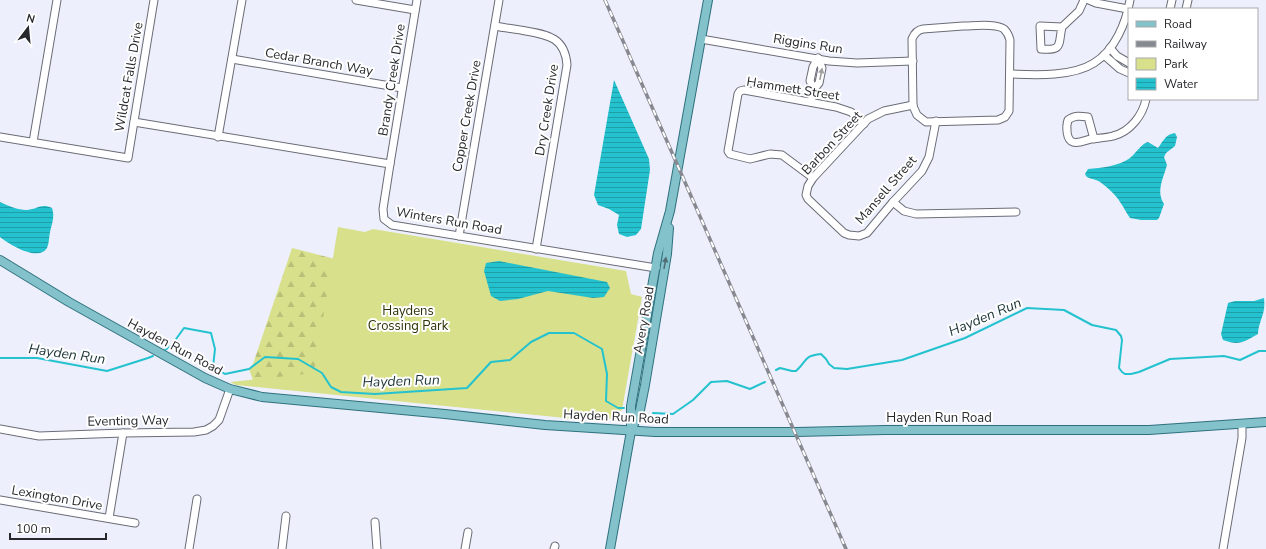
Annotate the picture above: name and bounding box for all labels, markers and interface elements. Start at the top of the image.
north arrow [8,8,48,48]
legend [1128,8,1258,100]
text: N [25,11,37,27]
text: Road [1164,16,1192,32]
street label: Wildcat Falls Drive [110,21,148,133]
street label: Brandy Creek Drive [374,23,410,137]
street label: Riggins Run [772,30,844,58]
text: Railway [1164,36,1208,52]
street label: Cedar Branch Way [264,44,375,80]
text: Park [1164,56,1189,72]
street label: Copper Creek Drive [448,59,486,173]
street label: Dry Creek Drive [531,63,563,157]
one-way arrow [818,68,824,81]
street label: Hammett Street [745,73,841,105]
text: Water [1164,76,1198,92]
street label: Barbon Street [798,107,867,179]
street label: Mansell Street [851,152,921,228]
street label: Winters Run Road [395,203,503,239]
one-way arrow [662,257,668,270]
street label: Avery Road [629,285,659,355]
water label: Hayden Run [946,293,1024,341]
park label: Haydens Crossing Park [368,302,449,335]
street label: Hayden Run Road [124,314,226,380]
water label: Hayden Run [27,339,107,369]
water label: Hayden Run [362,370,440,392]
street label: Hayden Run Road [563,405,669,429]
street label: Hayden Run Road [886,409,992,427]
street label: Eventing Way [87,411,169,431]
street label: Lexington Drive [10,481,104,515]
scale bar [10,515,106,541]
text: 100 m [16,521,51,537]

